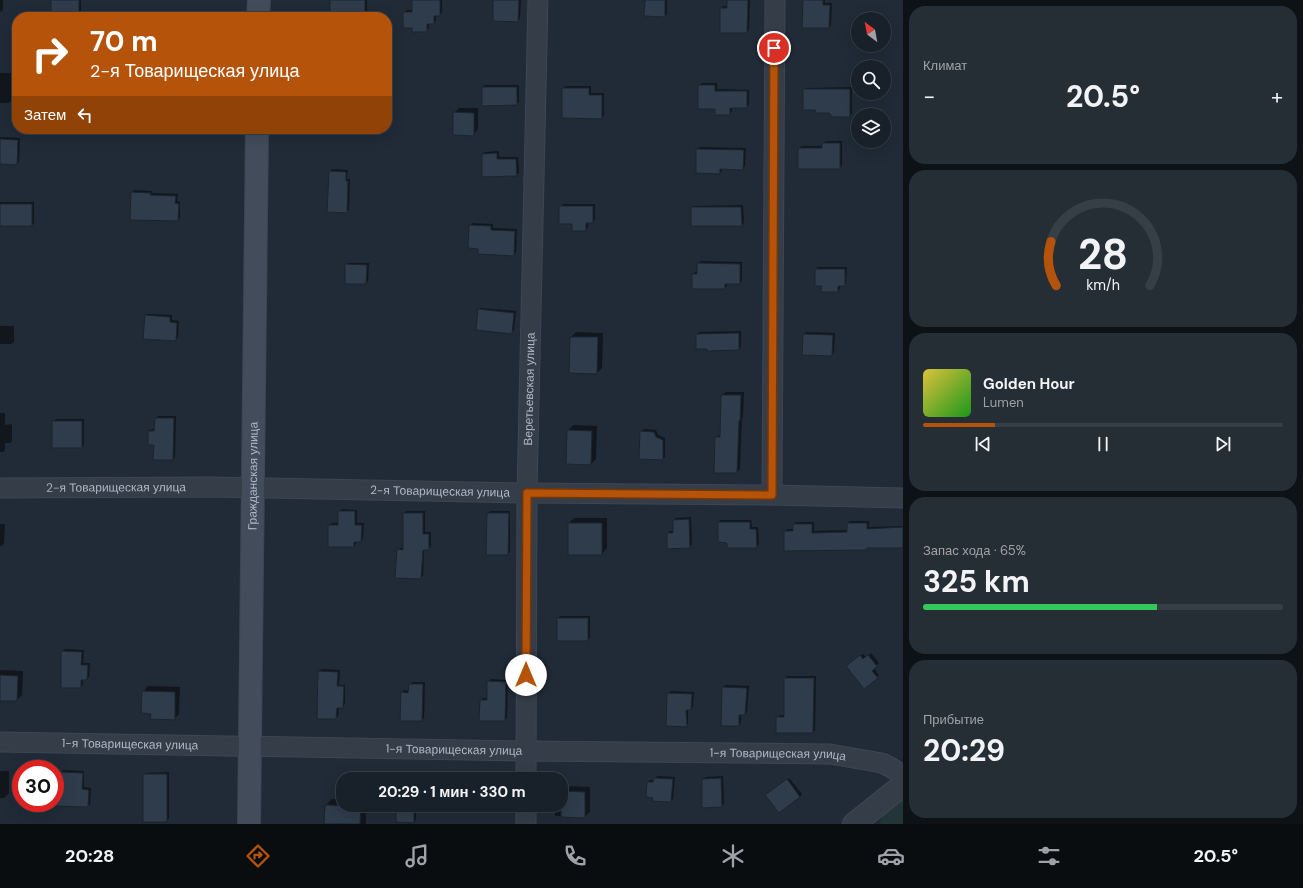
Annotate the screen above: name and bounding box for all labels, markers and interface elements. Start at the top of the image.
north arrow [851,12,891,52]
map controls [851,12,891,148]
text: 70 m [90,23,158,60]
icon: right [24,28,76,80]
pin [757,31,791,65]
icon: arrive [763,37,785,59]
text: Климат [923,57,967,74]
text: 2-я Товарищеская улица [90,59,300,83]
button: search [851,60,891,100]
text: 20.5° [1066,77,1140,116]
text: − [923,82,935,111]
text: + [1271,82,1283,111]
icon: left [74,104,96,126]
text: Затем [24,105,66,125]
button: layers [851,108,891,148]
text: 28 [1078,228,1128,282]
text: km/h [1086,276,1120,294]
street label: Веретьевская улица [520,332,539,446]
text: Golden Hour [983,374,1075,394]
text: Lumen [983,394,1024,411]
street label: Гражданская улица [244,421,262,530]
icon: previous [972,433,994,455]
icon: pause [1092,433,1114,455]
icon: next [1212,433,1234,455]
street label: 2-я Товарищеская улица [46,479,186,496]
street label: 2-я Товарищеская улица [370,482,510,501]
text: Запас хода · 65% [923,542,1026,559]
text: 325 km [923,562,1030,601]
position arrow [505,654,547,696]
text: Прибытие [923,711,984,728]
text: 20:29 [923,731,1005,770]
street label: 1-я Товарищеская улица [61,735,199,753]
street label: 1-я Товарищеская улица [385,741,523,759]
street label: 1-я Товарищеская улица [709,745,848,765]
speed limit sign: 30 [12,760,64,812]
text: 20:29 · 1 мин · 330 m [378,782,526,802]
icon: directions [244,842,272,870]
icon: music [403,842,431,870]
icon: phone [561,842,589,870]
icon: climate [719,842,747,870]
icon: car [877,842,905,870]
icon: filters [1035,842,1063,870]
text: 20:28 [65,844,114,868]
text: 20.5° [1193,844,1238,868]

